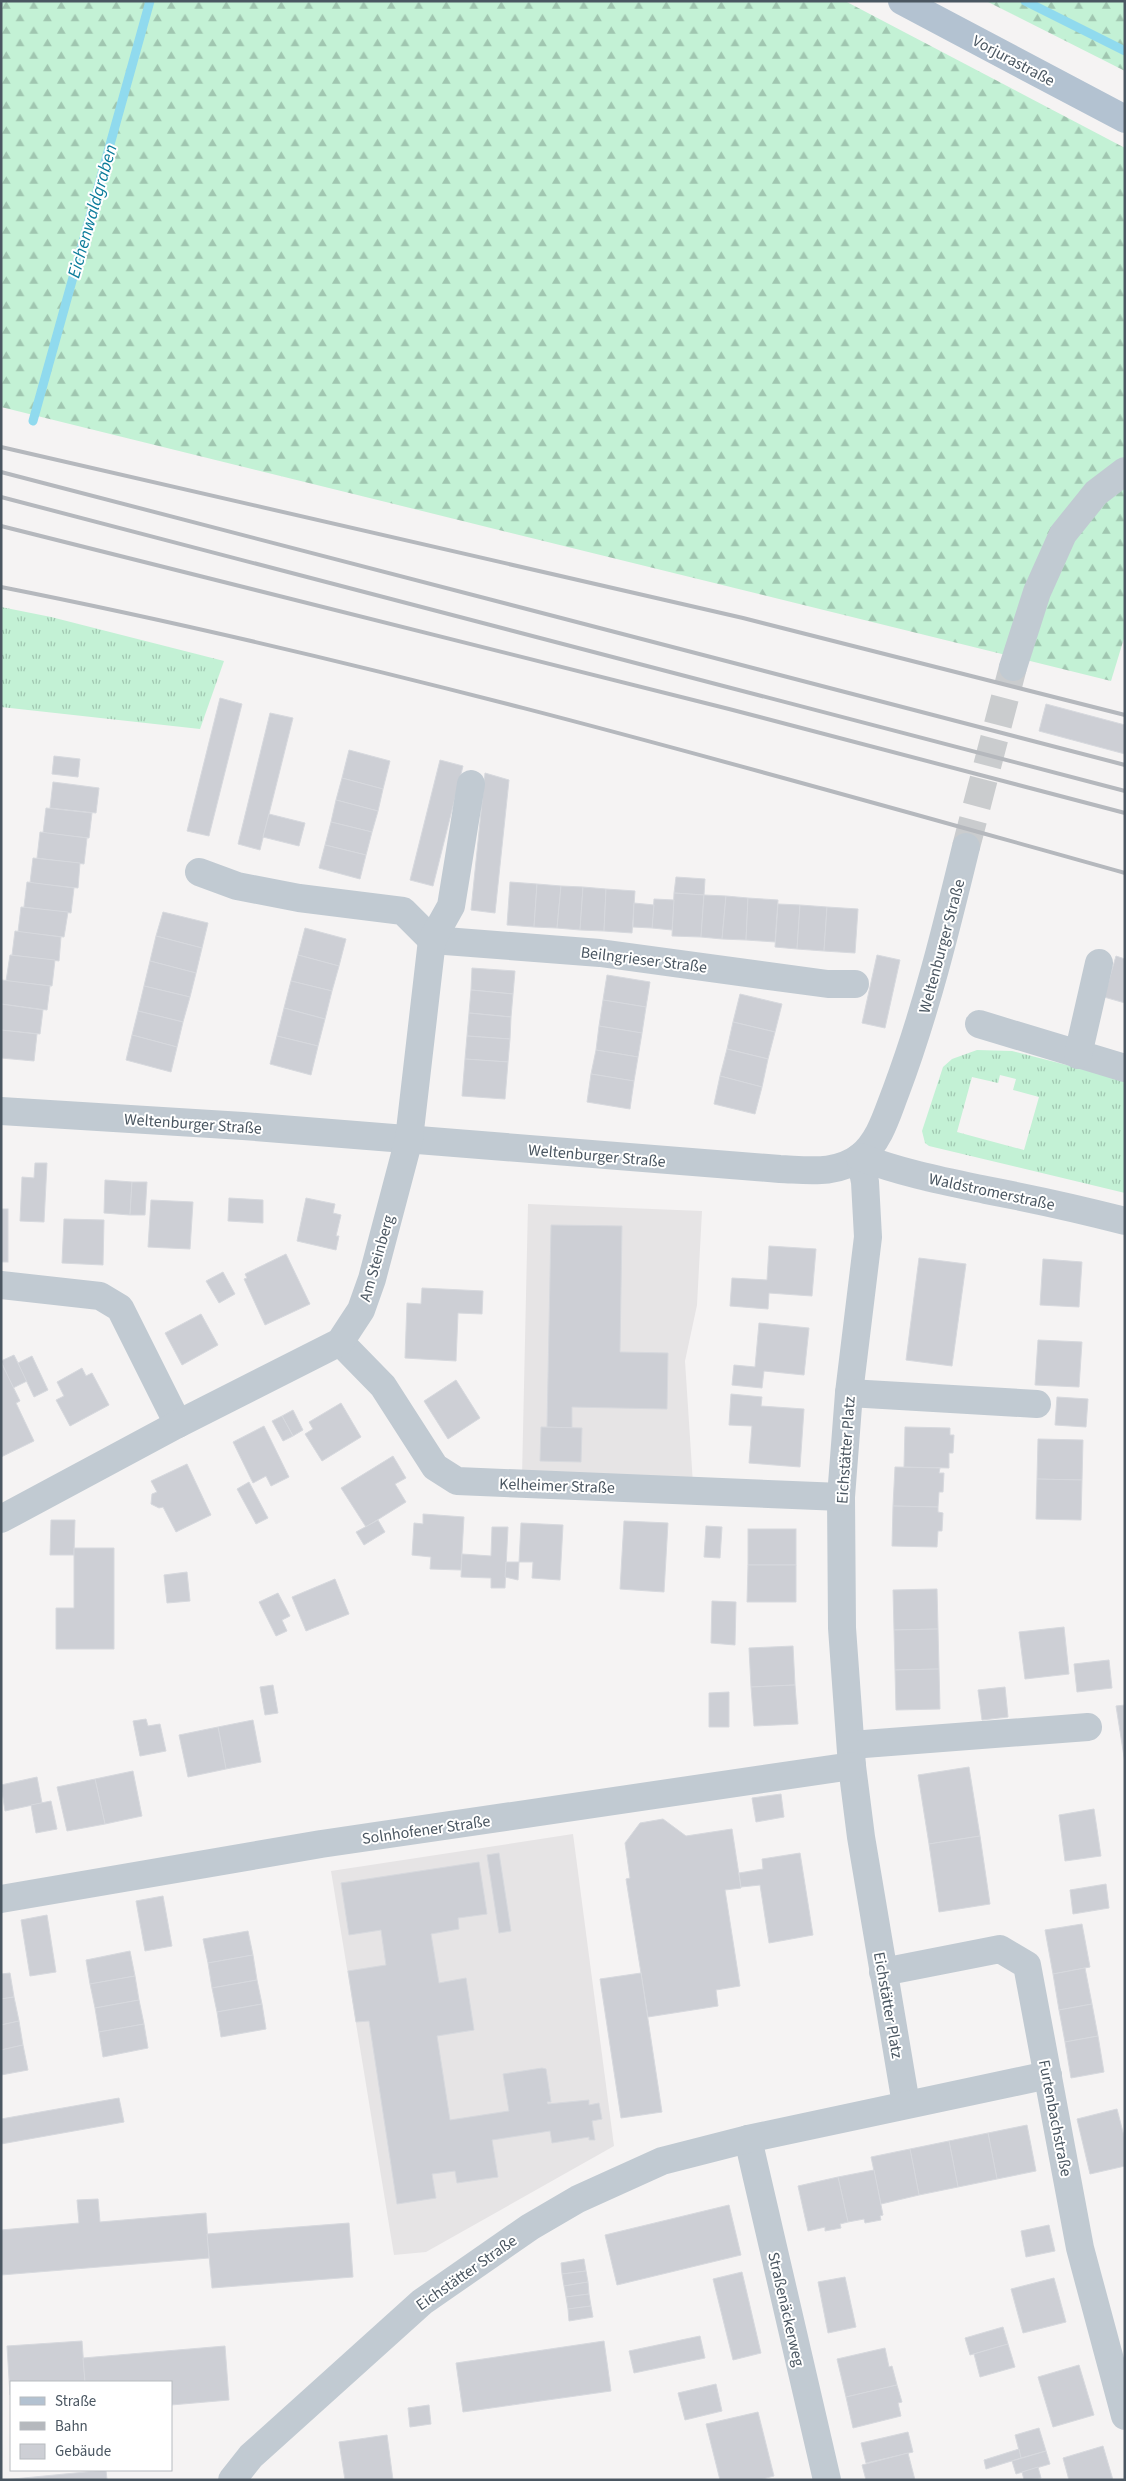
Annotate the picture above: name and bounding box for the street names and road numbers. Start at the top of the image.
street label: Vorjurastraße [968,30,1059,92]
street label: Weltenburger Straße [913,877,970,1016]
street label: Beilngrieser Straße [580,941,708,979]
street label: Weltenburger Straße [123,1108,263,1140]
street label: Weltenburger Straße [527,1139,667,1173]
street label: Waldstromerstraße [927,1168,1057,1216]
street label: Am Steinberg [354,1212,400,1304]
street label: Eichstätter Platz [831,1395,861,1505]
street label: Kelheimer Straße [499,1473,615,1499]
street label: Solnhofener Straße [361,1810,492,1850]
street label: Eichstätter Platz [868,1950,908,2060]
street label: Furtenbachstraße [1033,2058,1077,2179]
street label: Eichstätter Straße [412,2230,522,2316]
street label: Straßenäckerweg [762,2250,810,2369]

